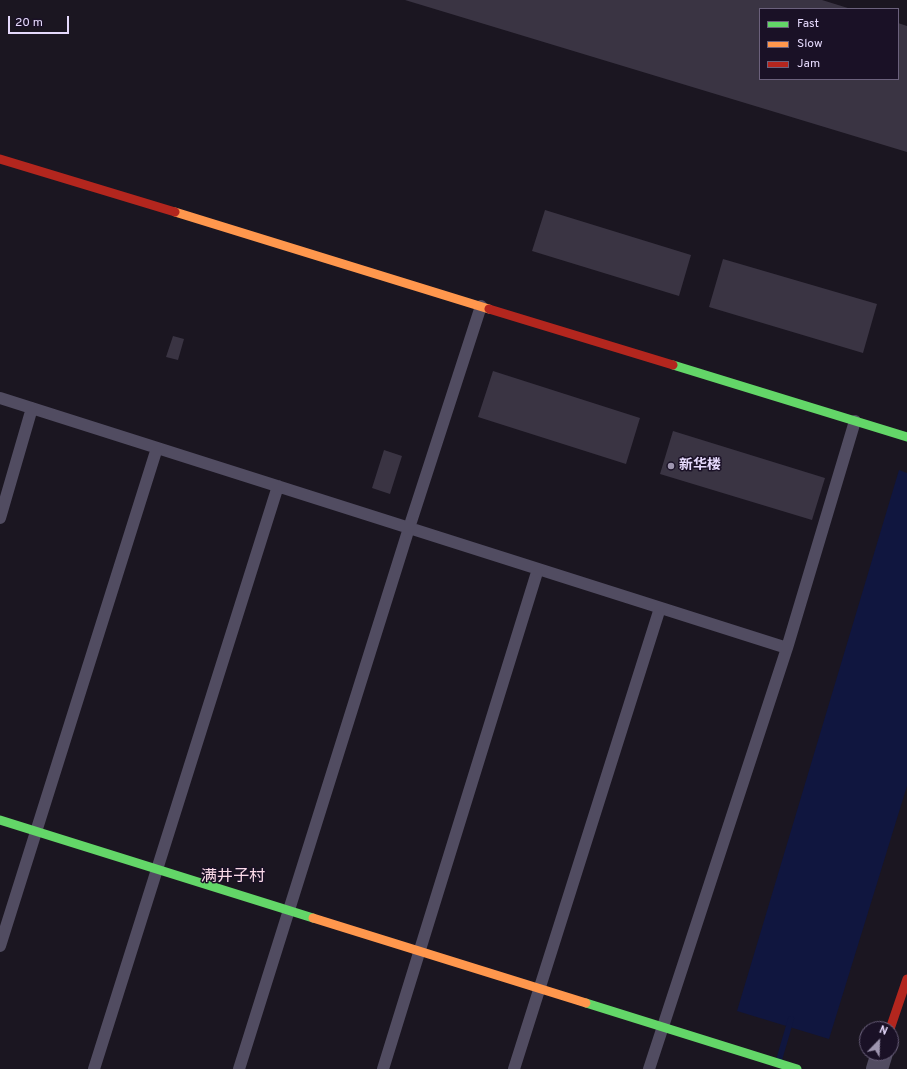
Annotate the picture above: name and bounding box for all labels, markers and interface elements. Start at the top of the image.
scale bar [10,8,71,34]
legend [759,8,899,80]
text: 20 m [15,15,43,31]
text: Fast [797,16,819,32]
text: Slow [797,36,823,52]
text: Jam [797,56,820,72]
place label: 新华楼 [679,458,721,474]
marker: 新华楼 [666,461,676,471]
district label: 满井子村 [201,868,265,888]
north arrow [859,1021,899,1061]
text: N [877,1023,890,1039]

